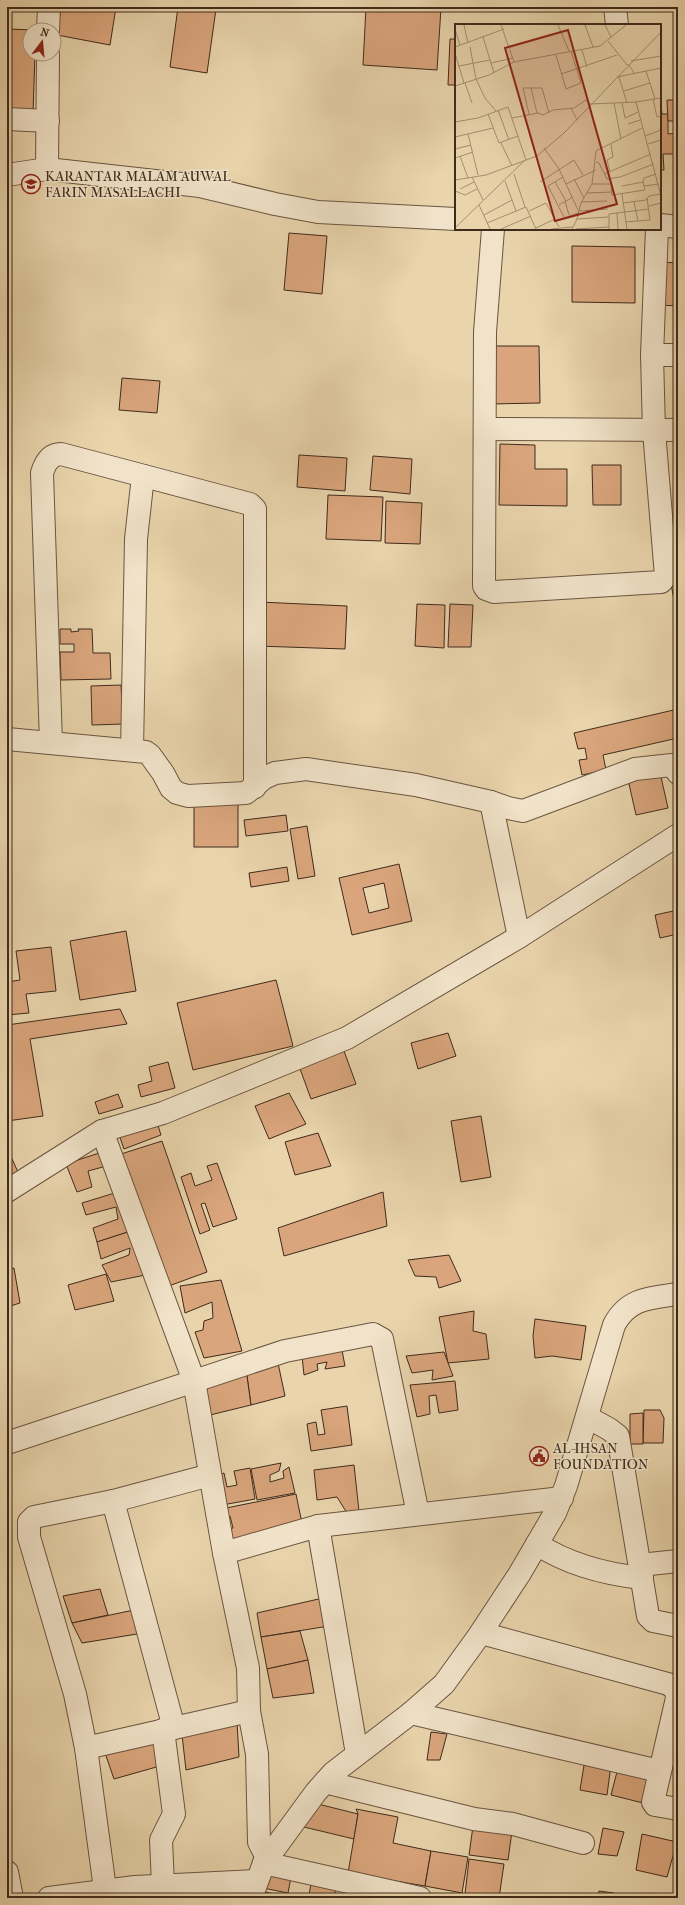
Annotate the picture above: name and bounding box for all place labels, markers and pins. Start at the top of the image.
place label: KARANTAR MALAM AUWAL FARIN MASALLACHI [45,168,231,201]
school or university icon: KARANTAR MALAM AUWAL FARIN MASALLACHI [20,173,42,195]
place label: AL-IHSAN FOUNDATION [552,1440,649,1473]
public building icon: AL-IHSAN FOUNDATION [528,1445,550,1467]

